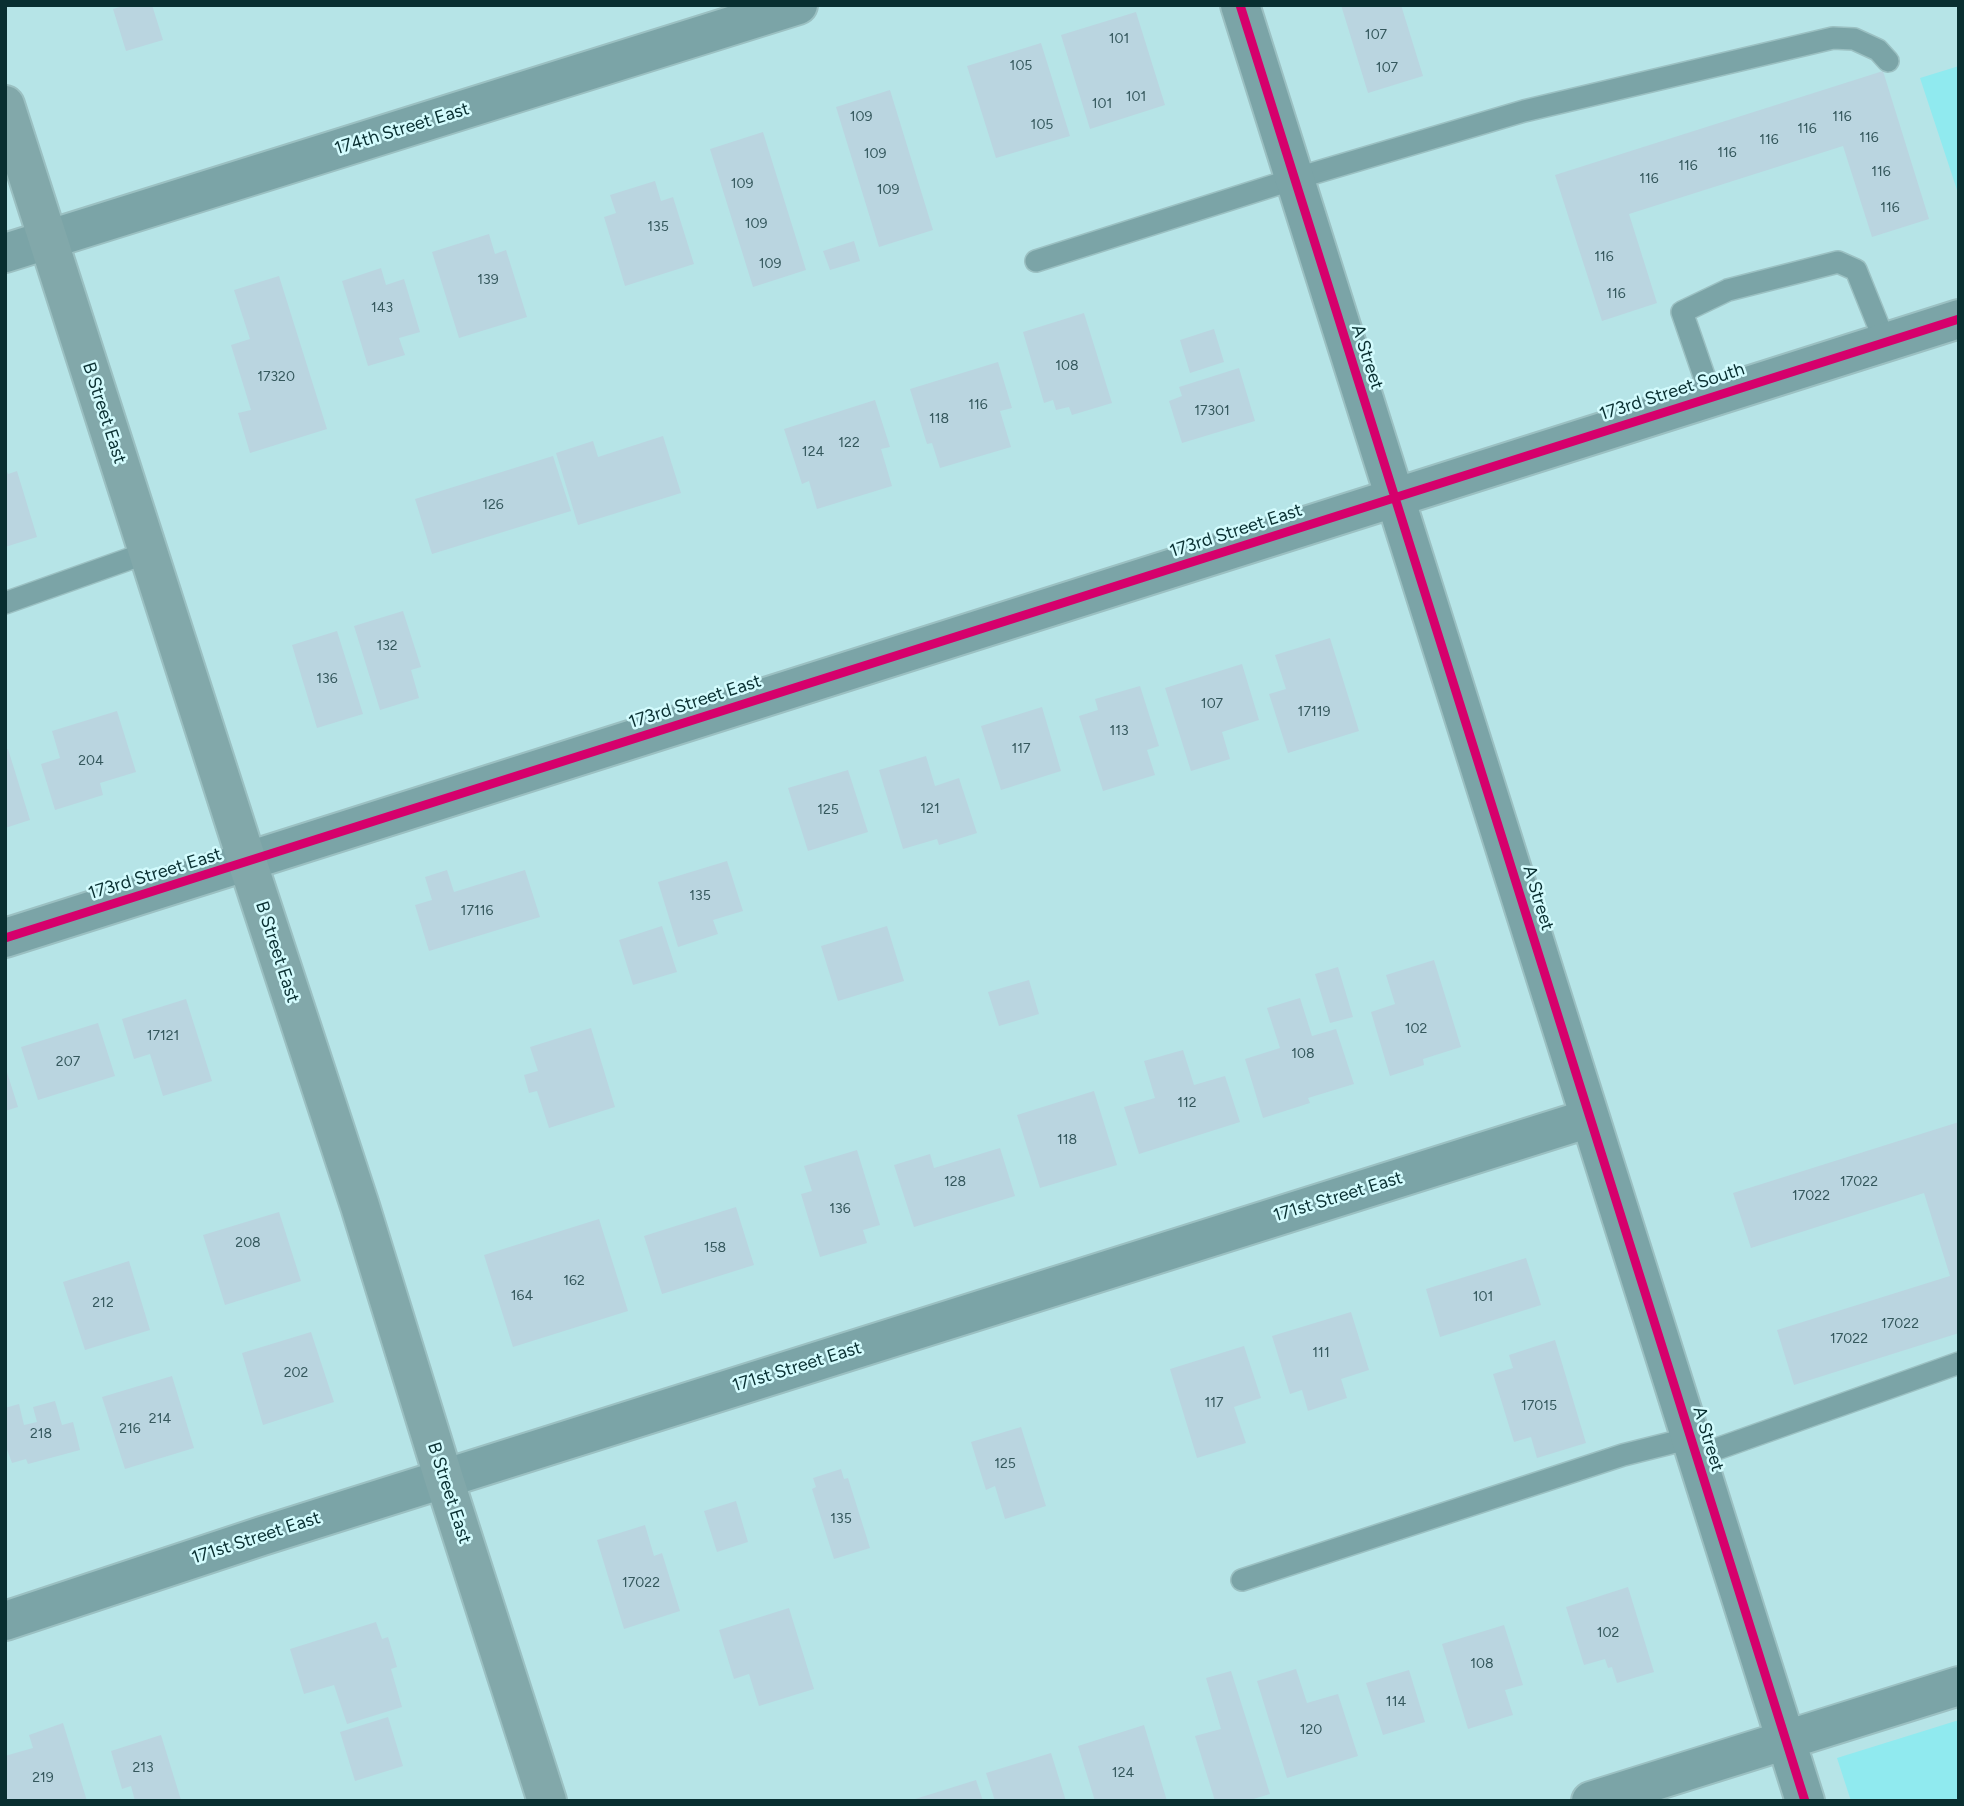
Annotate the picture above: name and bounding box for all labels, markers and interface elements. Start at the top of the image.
house number: 107 [1365,27,1387,43]
house number: 101 [1109,31,1129,47]
house number: 105 [1010,58,1032,74]
house number: 107 [1376,60,1398,76]
house number: 101 [1126,89,1146,105]
house number: 101 [1092,96,1112,112]
street label: 174th Street East [332,98,472,160]
house number: 109 [850,109,872,125]
house number: 116 [1832,109,1852,125]
house number: 105 [1031,117,1053,133]
house number: 116 [1797,121,1817,137]
house number: 116 [1859,130,1879,146]
house number: 116 [1759,132,1779,148]
house number: 116 [1717,145,1737,161]
house number: 109 [864,146,886,162]
house number: 116 [1678,158,1698,174]
house number: 116 [1871,164,1891,180]
house number: 116 [1639,171,1659,187]
house number: 109 [731,176,753,192]
house number: 109 [877,182,899,198]
house number: 116 [1880,200,1900,216]
house number: 109 [745,216,767,232]
house number: 135 [647,219,669,235]
house number: 116 [1594,249,1614,265]
house number: 109 [759,256,781,272]
house number: 139 [477,272,499,288]
house number: 116 [1606,286,1626,302]
house number: 143 [371,300,393,316]
street label: A Street [1346,322,1388,392]
house number: 108 [1055,358,1079,374]
street label: 173rd Street South [1597,358,1747,426]
street label: B Street East [77,360,131,466]
house number: 17320 [257,369,295,385]
house number: 116 [968,397,988,413]
house number: 17301 [1194,403,1230,419]
house number: 118 [929,411,949,427]
house number: 122 [838,435,860,451]
house number: 124 [802,444,824,460]
house number: 126 [482,497,504,513]
street label: 173rd Street East [1167,499,1305,563]
house number: 132 [376,638,398,654]
street label: 173rd Street East [626,670,764,734]
house number: 136 [316,671,338,687]
house number: 107 [1201,696,1223,712]
house number: 17119 [1298,704,1330,720]
house number: 113 [1109,723,1129,739]
house number: 117 [1011,741,1031,757]
house number: 204 [78,753,104,769]
house number: 121 [920,801,940,817]
house number: 125 [817,802,839,818]
street label: 173rd Street East [86,844,224,904]
street label: A Street [1518,863,1558,933]
house number: 135 [689,888,711,904]
street label: B Street East [250,899,304,1005]
house number: 17116 [461,903,493,919]
house number: 102 [1405,1021,1427,1037]
house number: 17121 [147,1028,179,1044]
house number: 108 [1291,1046,1315,1062]
house number: 207 [56,1054,80,1070]
house number: 112 [1177,1095,1197,1111]
house number: 118 [1057,1132,1077,1148]
street label: 171st Street East [1271,1167,1405,1227]
house number: 128 [944,1174,966,1190]
house number: 17022 [1840,1174,1878,1190]
house number: 17022 [1792,1188,1830,1204]
house number: 136 [829,1201,851,1217]
house number: 208 [235,1235,261,1251]
house number: 158 [704,1240,726,1256]
house number: 162 [563,1273,585,1289]
house number: 164 [511,1288,533,1304]
house number: 101 [1473,1289,1493,1305]
house number: 212 [92,1295,114,1311]
house number: 17022 [1881,1316,1919,1332]
house number: 17022 [1830,1331,1868,1347]
street label: 171st Street East [730,1337,864,1397]
house number: 111 [1312,1345,1330,1361]
house number: 202 [284,1365,308,1381]
house number: 117 [1204,1395,1224,1411]
house number: 17015 [1521,1398,1557,1414]
street label: A Street [1688,1404,1728,1474]
house number: 214 [149,1411,171,1427]
house number: 216 [119,1421,141,1437]
house number: 218 [30,1426,52,1442]
street label: B Street East [422,1440,476,1546]
house number: 125 [994,1456,1016,1472]
street label: 171st Street East [189,1507,323,1569]
house number: 135 [830,1511,852,1527]
house number: 17022 [622,1575,660,1591]
house number: 102 [1597,1625,1619,1641]
house number: 108 [1470,1656,1494,1672]
house number: 114 [1386,1694,1406,1710]
house number: 120 [1300,1722,1322,1738]
house number: 213 [132,1760,154,1776]
house number: 124 [1112,1765,1134,1781]
house number: 219 [32,1770,54,1786]

